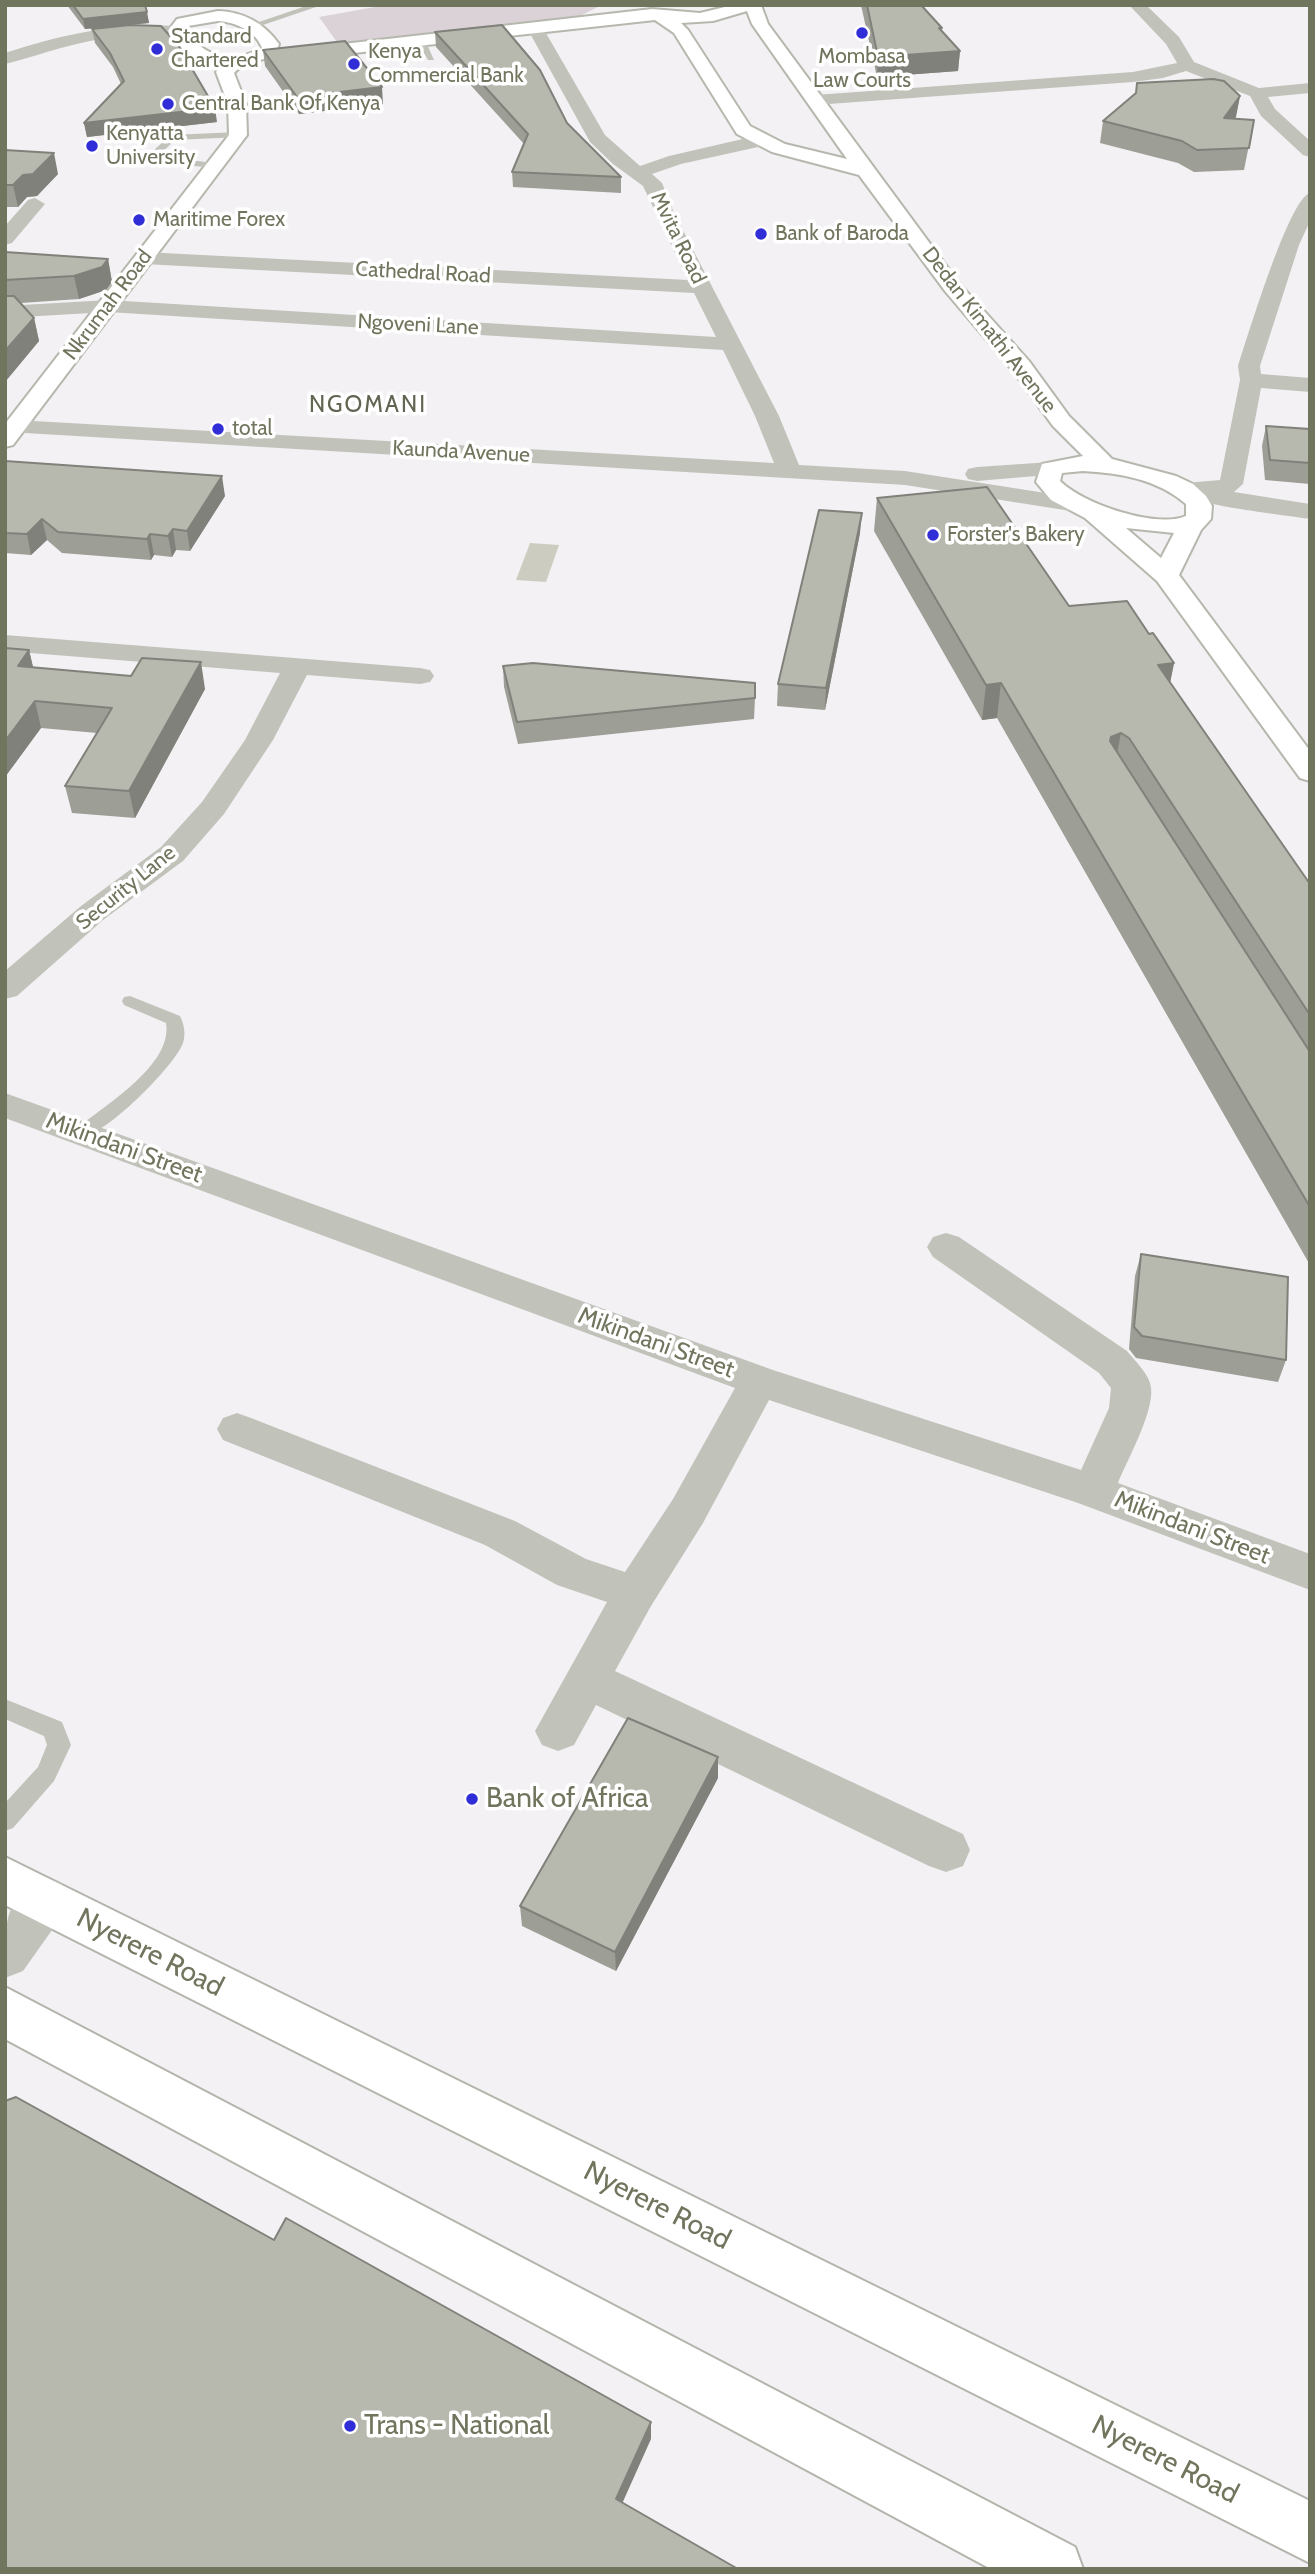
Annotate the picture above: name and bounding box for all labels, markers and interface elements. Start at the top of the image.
place label: Standard Chartered [171,24,259,74]
marker: Mombasa Law Courts [854,25,870,41]
place label: Kenya Commercial Bank [368,39,524,89]
marker: Standard Chartered [149,41,165,57]
place label: Mombasa Law Courts [813,44,911,94]
marker: Kenya Commercial Bank [346,56,362,72]
place label: Central Bank Of Kenya [182,91,380,117]
marker: Central Bank Of Kenya [160,96,176,112]
place label: Kenyatta University [106,121,195,171]
marker: Kenyatta University [84,138,100,154]
street label: Mvita Road [645,188,711,288]
place label: Maritime Forex [153,207,285,233]
marker: Maritime Forex [131,212,147,228]
place label: Bank of Baroda [775,221,909,247]
marker: Bank of Baroda [753,226,769,242]
street label: Dedan Kimathi Avenue [916,242,1062,418]
street label: Nkrumah Road [58,245,158,365]
street label: Cathedral Road [355,257,491,289]
street label: Ngoveni Lane [357,309,479,341]
district label: NGOMANI [310,391,426,419]
place label: total [232,416,273,442]
marker: total [210,421,226,437]
street label: Kaunda Avenue [392,436,530,468]
place label: Forster's Bakery [947,522,1085,548]
marker: Forster's Bakery [925,527,941,543]
street label: Security Lane [71,840,181,936]
street label: Mikindani Street [42,1106,206,1190]
street label: Mikindani Street [574,1301,738,1385]
street label: Mikindani Street [1110,1485,1274,1571]
place label: Bank of Africa [486,1782,649,1816]
marker: Bank of Africa [464,1791,480,1807]
street label: Nyerere Road [71,1902,229,2004]
street label: Nyerere Road [578,2155,736,2257]
place label: Trans - National [364,2409,549,2443]
street label: Nyerere Road [1086,2409,1244,2511]
marker: Trans - National [342,2418,358,2434]

